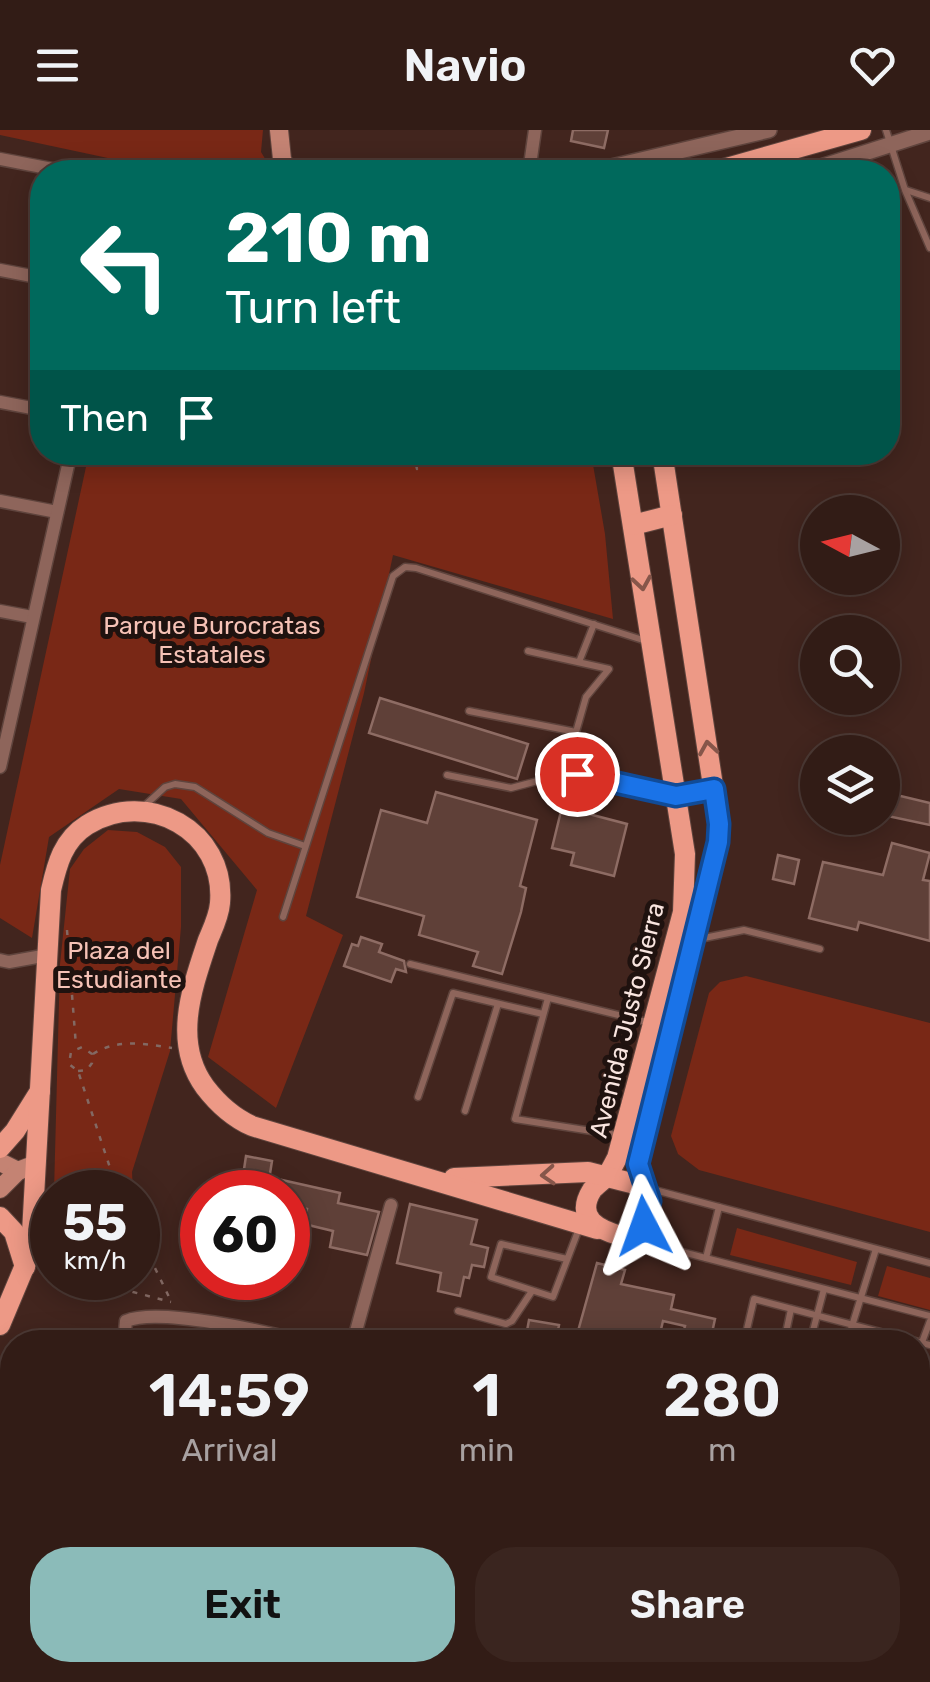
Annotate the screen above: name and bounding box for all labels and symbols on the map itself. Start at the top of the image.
north arrow [800,495,900,595]
one-way arrow [631,575,652,591]
park label: Parque Burocratas Estatales [103,611,321,669]
pin [535,732,620,817]
one-way arrow [698,740,719,756]
street label: Avenida Justo Sierra [584,899,670,1141]
park label: Plaza del Estudiante [56,936,182,994]
one-way arrow [539,1163,555,1185]
speed limit sign: 60 [180,1170,310,1300]
position arrow [592,1174,696,1278]

